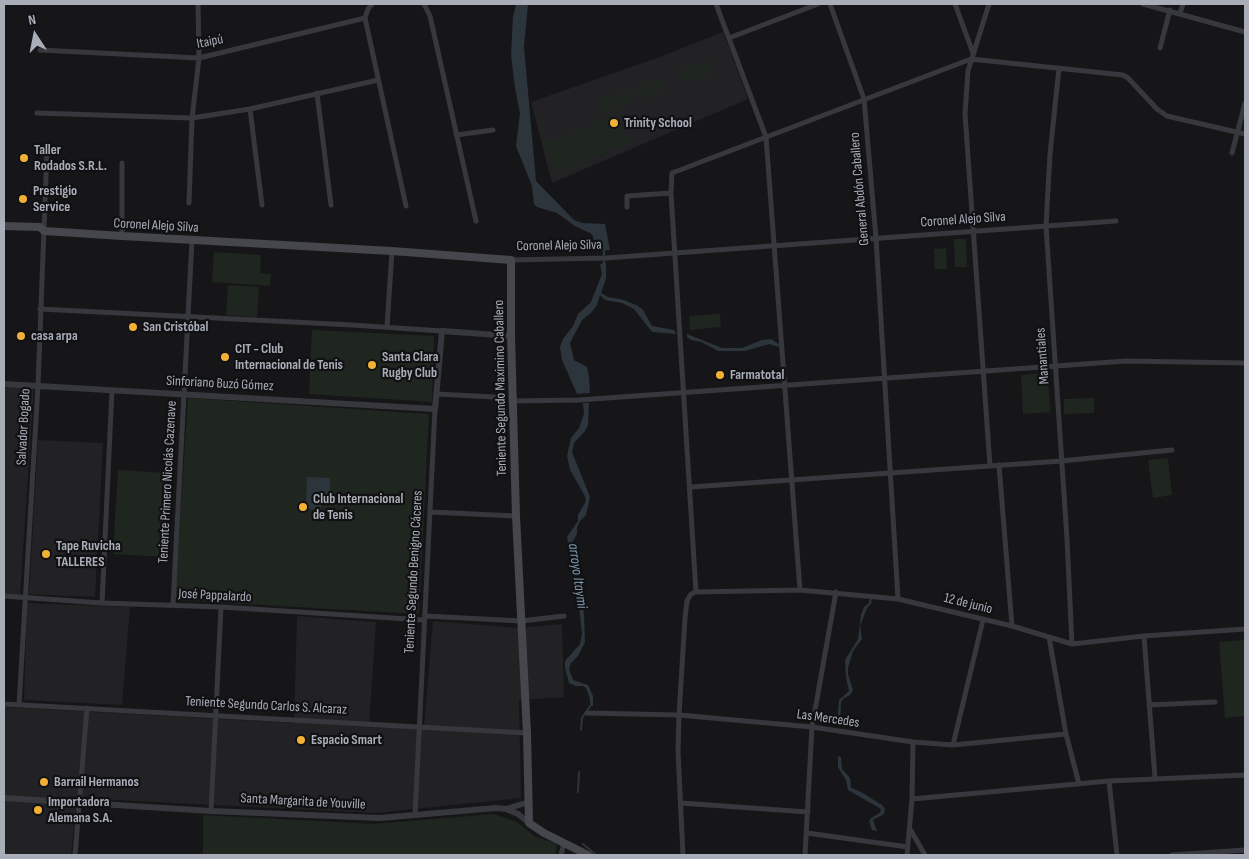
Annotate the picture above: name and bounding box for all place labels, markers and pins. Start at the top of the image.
place label: Trinity School [624,115,692,131]
marker: Trinity School [608,117,620,129]
place label: Taller Rodados S.R.L. [34,142,107,174]
marker: Taller Rodados S.R.L. [18,152,30,164]
place label: Prestigio Service [33,183,77,216]
marker: Prestigio Service [17,193,29,205]
place label: San Cristóbal [143,319,208,335]
marker: San Cristóbal [127,321,139,333]
place label: casa arpa [31,328,78,344]
marker: casa arpa [15,330,27,342]
place label: CIT - Club Internacional de Tenis [235,341,343,374]
place label: Santa Clara Rugby Club [382,349,438,382]
marker: CIT - Club Internacional de Tenis [219,351,231,363]
marker: Santa Clara Rugby Club [366,359,378,371]
place label: Farmatotal [730,367,784,383]
marker: Farmatotal [714,369,726,381]
place label: Club Internacional de Tenis [313,491,403,524]
marker: Club Internacional de Tenis [297,501,309,513]
place label: Tape Ruvicha TALLERES [56,538,121,570]
marker: Tape Ruvicha TALLERES [40,548,52,560]
place label: Espacio Smart [311,732,382,748]
marker: Espacio Smart [295,734,307,746]
place label: Barrail Hermanos [54,774,139,790]
marker: Barrail Hermanos [38,776,50,788]
place label: Importadora Alemana S.A. [48,794,112,826]
marker: Importadora Alemana S.A. [32,804,44,816]

